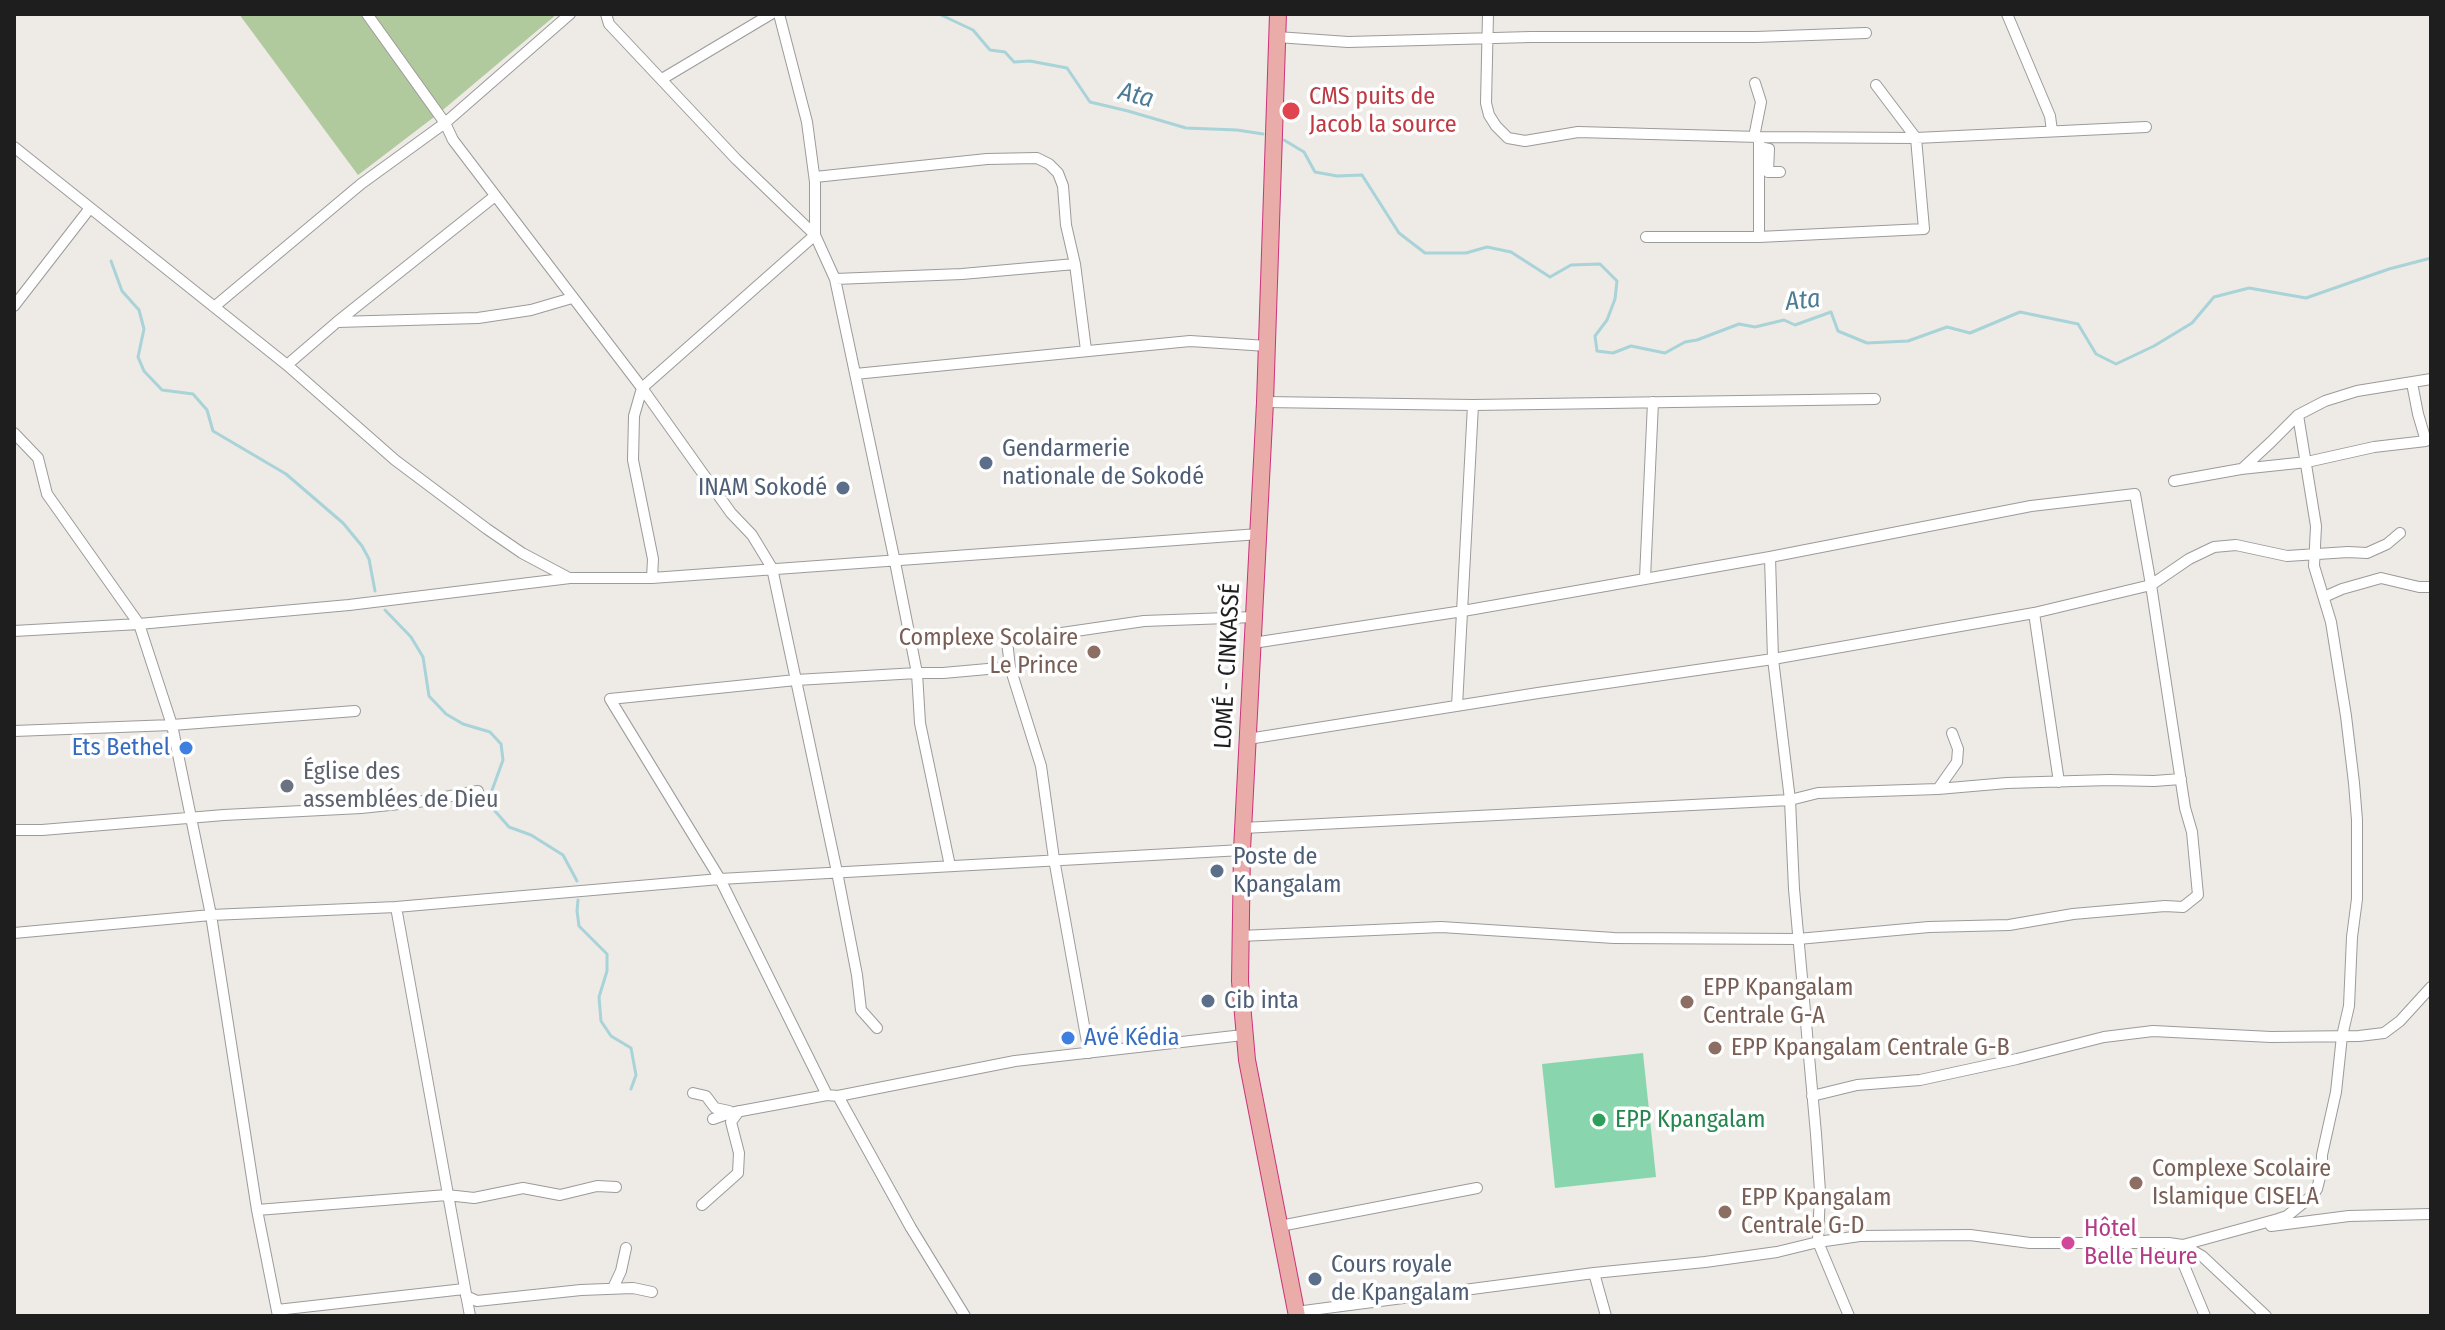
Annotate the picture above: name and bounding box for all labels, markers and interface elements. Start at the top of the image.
water label: Ata [1115,76,1157,116]
place label: CMS puits de Jacob la source [1309,83,1457,139]
marker: CMS puits de Jacob la source [1280,100,1302,122]
water label: Ata [1784,284,1822,318]
place label: Gendarmerie nationale de Sokodé [1002,435,1204,491]
marker: Gendarmerie nationale de Sokodé [977,454,995,472]
place label: INAM Sokodé [698,474,827,502]
marker: INAM Sokodé [834,479,852,497]
street label: LOMÉ - CINKASSÉ [1209,582,1247,750]
place label: Complexe Scolaire Le Prince [899,624,1078,680]
marker: Complexe Scolaire Le Prince [1085,643,1103,661]
place label: Ets Bethel [72,734,170,762]
marker: Ets Bethel [177,739,195,757]
place label: Église des assemblées de Dieu [303,758,499,814]
marker: Église des assemblées de Dieu [278,777,296,795]
place label: Poste de Kpangalam [1233,843,1341,899]
marker: Poste de Kpangalam [1208,862,1226,880]
place label: EPP Kpangalam Centrale G-A [1703,974,1853,1030]
place label: Cib inta [1224,987,1299,1015]
marker: Cib inta [1199,992,1217,1010]
marker: EPP Kpangalam Centrale G-A [1678,993,1696,1011]
place label: Avé Kédia [1084,1024,1180,1052]
marker: Avé Kédia [1059,1029,1077,1047]
place label: EPP Kpangalam Centrale G-B [1731,1034,2010,1062]
marker: EPP Kpangalam Centrale G-B [1706,1039,1724,1057]
place label: EPP Kpangalam [1615,1106,1765,1134]
marker: EPP Kpangalam [1590,1111,1608,1129]
place label: Complexe Scolaire Islamique CISELA [2152,1155,2331,1211]
marker: Complexe Scolaire Islamique CISELA [2127,1174,2145,1192]
place label: EPP Kpangalam Centrale G-D [1741,1184,1891,1240]
marker: EPP Kpangalam Centrale G-D [1716,1203,1734,1221]
place label: Hôtel Belle Heure [2084,1215,2198,1271]
marker: Hôtel Belle Heure [2059,1234,2077,1252]
place label: Cours royale de Kpangalam [1331,1251,1470,1307]
marker: Cours royale de Kpangalam [1306,1270,1324,1288]

